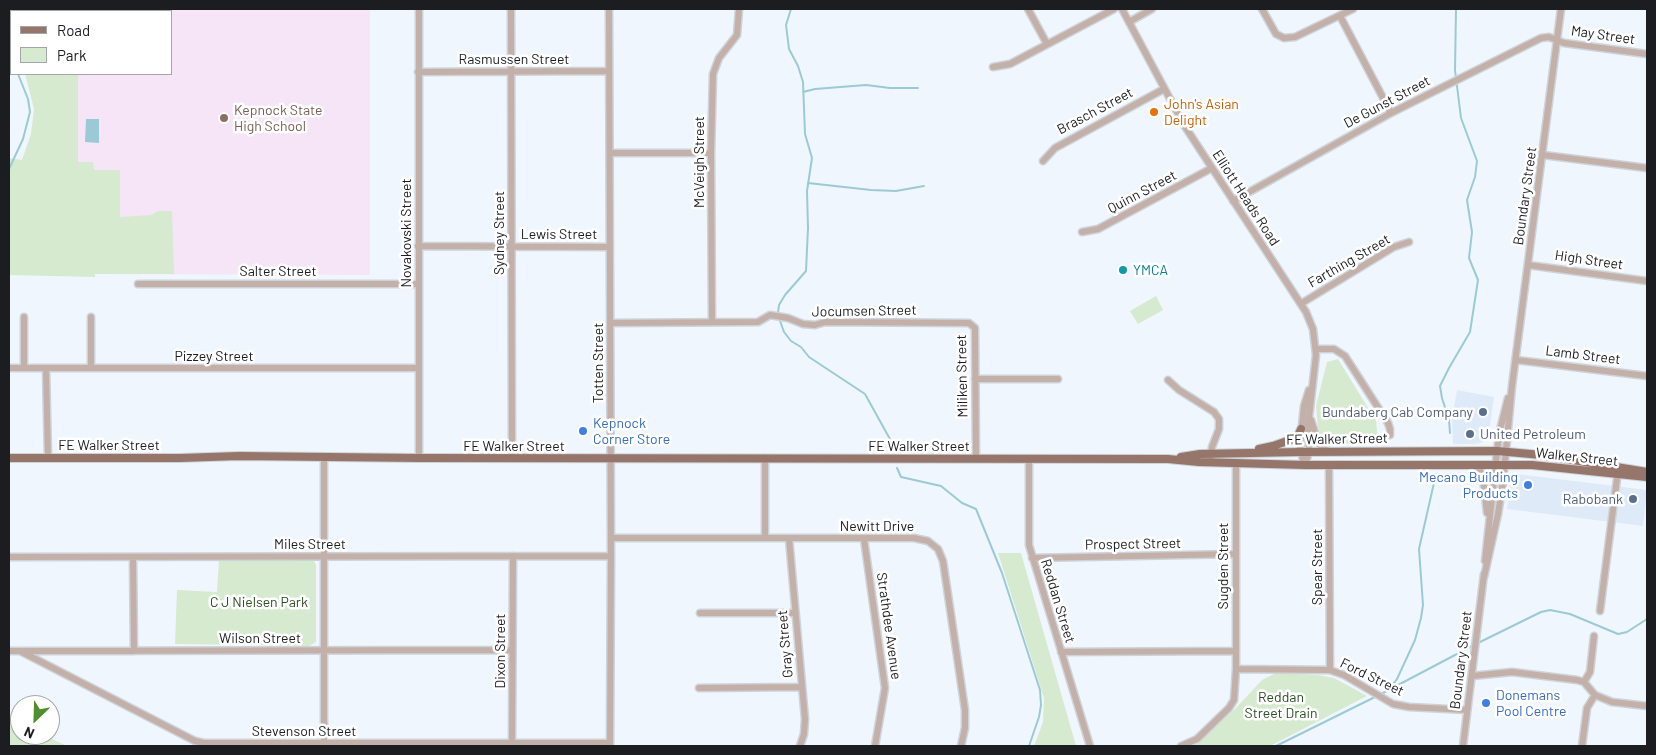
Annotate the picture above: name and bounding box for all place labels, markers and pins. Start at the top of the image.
place label: John's Asian Delight [1164,96,1239,128]
place label: Kepnock State High School [234,102,322,134]
marker: John's Asian Delight [1148,106,1160,118]
marker: Kepnock State High School [218,112,230,124]
place label: YMCA [1133,262,1168,278]
marker: YMCA [1117,264,1129,276]
place label: Bundaberg Cab Company [1322,404,1473,420]
marker: Bundaberg Cab Company [1477,406,1489,418]
place label: Kepnock Corner Store [593,415,670,448]
marker: Kepnock Corner Store [577,425,589,437]
place label: United Petroleum [1480,426,1586,442]
marker: United Petroleum [1464,428,1476,440]
place label: Mecano Building Products [1419,469,1518,502]
marker: Mecano Building Products [1522,479,1534,491]
place label: Rabobank [1563,491,1623,507]
marker: Rabobank [1627,493,1639,505]
place label: Donemans Pool Centre [1496,687,1566,720]
marker: Donemans Pool Centre [1480,697,1492,709]

